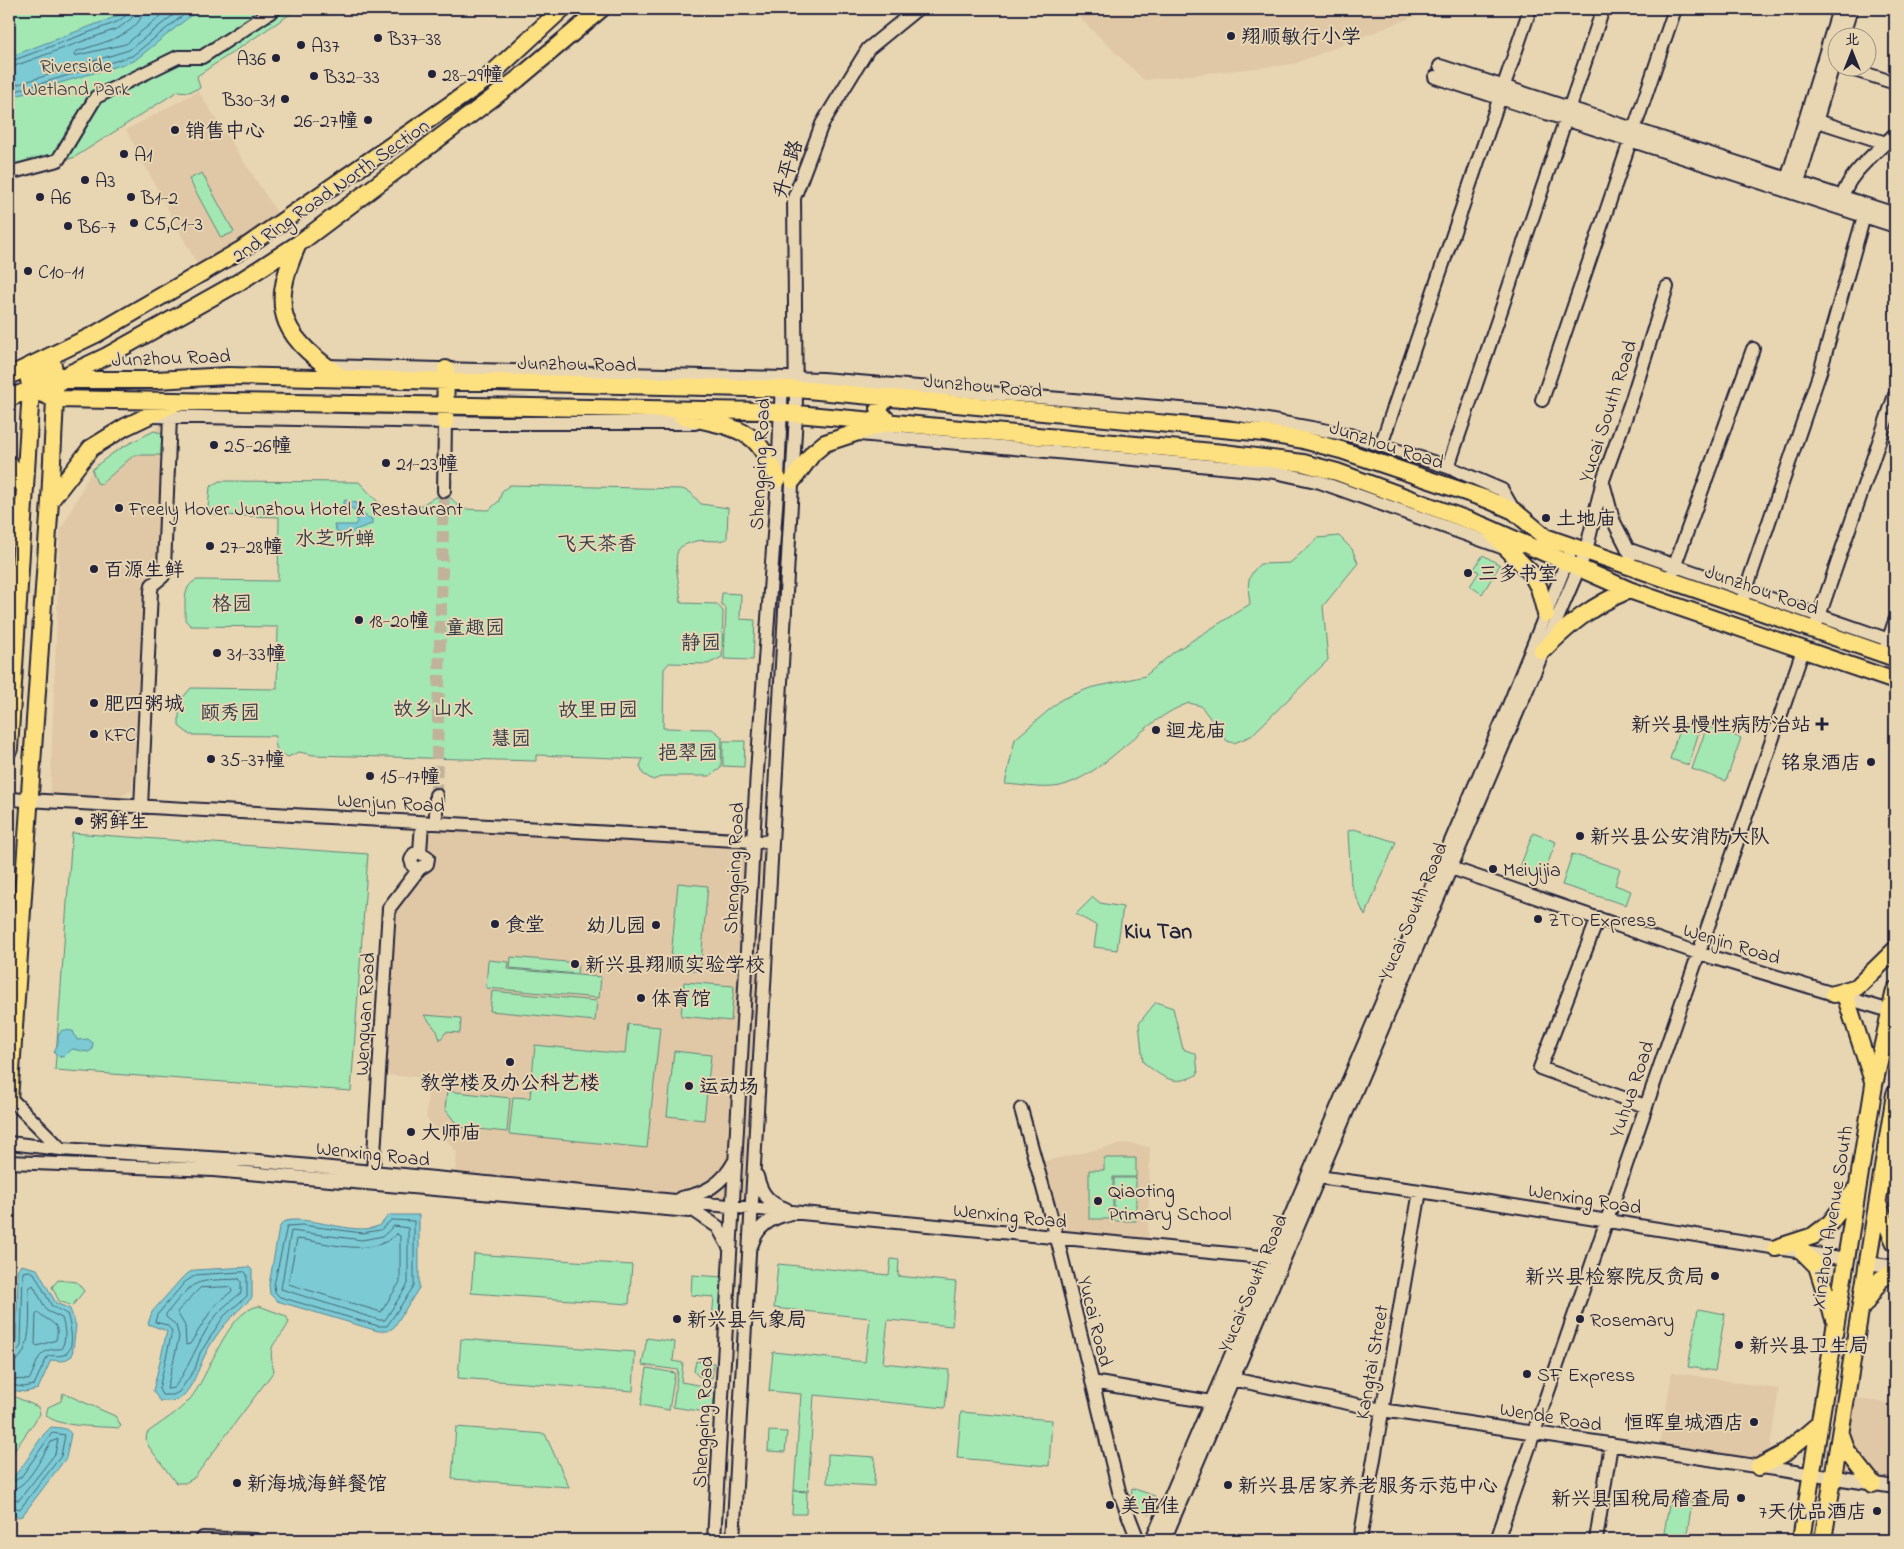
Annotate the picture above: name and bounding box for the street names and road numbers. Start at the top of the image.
street label: 2nd Ring Road North Section [227,113,437,272]
street label: 升平路 [767,136,812,203]
street label: Yucai South Road [1573,337,1646,487]
street label: Junzhou Road [111,343,231,376]
street label: Junzhou Road [517,350,637,381]
street label: Junzhou Road [922,368,1043,407]
street label: Shengping Road [744,397,780,531]
street label: Junzhou Road [1325,414,1447,479]
street label: Junzhou Road [1700,558,1822,624]
street label: Wenjun Road [336,787,446,822]
street label: Shengping Road [718,801,754,935]
street label: Yucai South Road [1372,838,1457,986]
street label: Wenjin Road [1679,917,1783,974]
street label: Wenquan Road [349,952,384,1076]
street label: Yuhua Road [1603,1037,1663,1142]
street label: Xinzhou Avenue South [1805,1124,1862,1311]
street label: Wenxing Road [314,1135,431,1177]
street label: Wenxing Road [1526,1177,1643,1225]
street label: Wenxing Road [951,1197,1068,1239]
street label: Yucai South Road [1212,1210,1297,1358]
street label: Yucai Road [1068,1273,1119,1370]
street label: Kangtai Street [1349,1303,1399,1422]
street label: Shengping Road [687,1355,723,1489]
street label: Wende Road [1497,1396,1604,1441]

